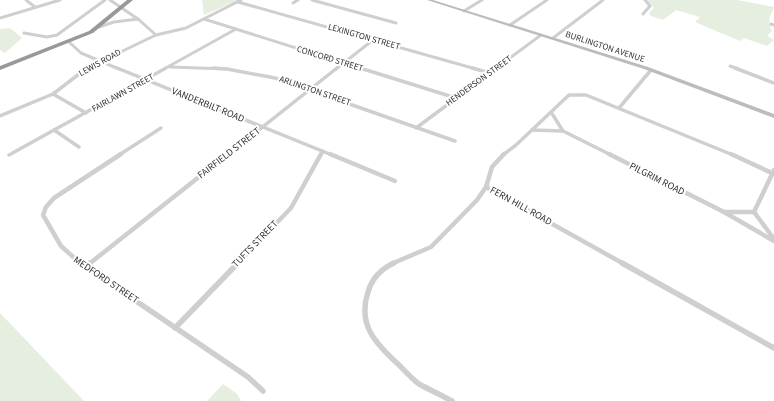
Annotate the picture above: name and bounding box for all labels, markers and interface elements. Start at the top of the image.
street label: LEXINGTON STREET [326,20,402,54]
street label: BURLINGTON AVENUE [564,28,647,66]
street label: CONCORD STREET [295,43,365,75]
street label: LEWIS ROAD [76,46,124,80]
street label: HENDERSON STREET [443,52,515,109]
street label: FAIRLAWN STREET [90,70,157,115]
street label: ARLINGTON STREET [277,73,353,109]
street label: VANDERBILT ROAD [170,84,246,126]
street label: FAIRFIELD STREET [195,124,264,182]
street label: PILGRIM ROAD [627,159,687,199]
street label: FERN HILL ROAD [487,183,555,229]
street label: TUFTS STREET [229,217,282,271]
street label: MEDFORD STREET [71,253,142,307]

